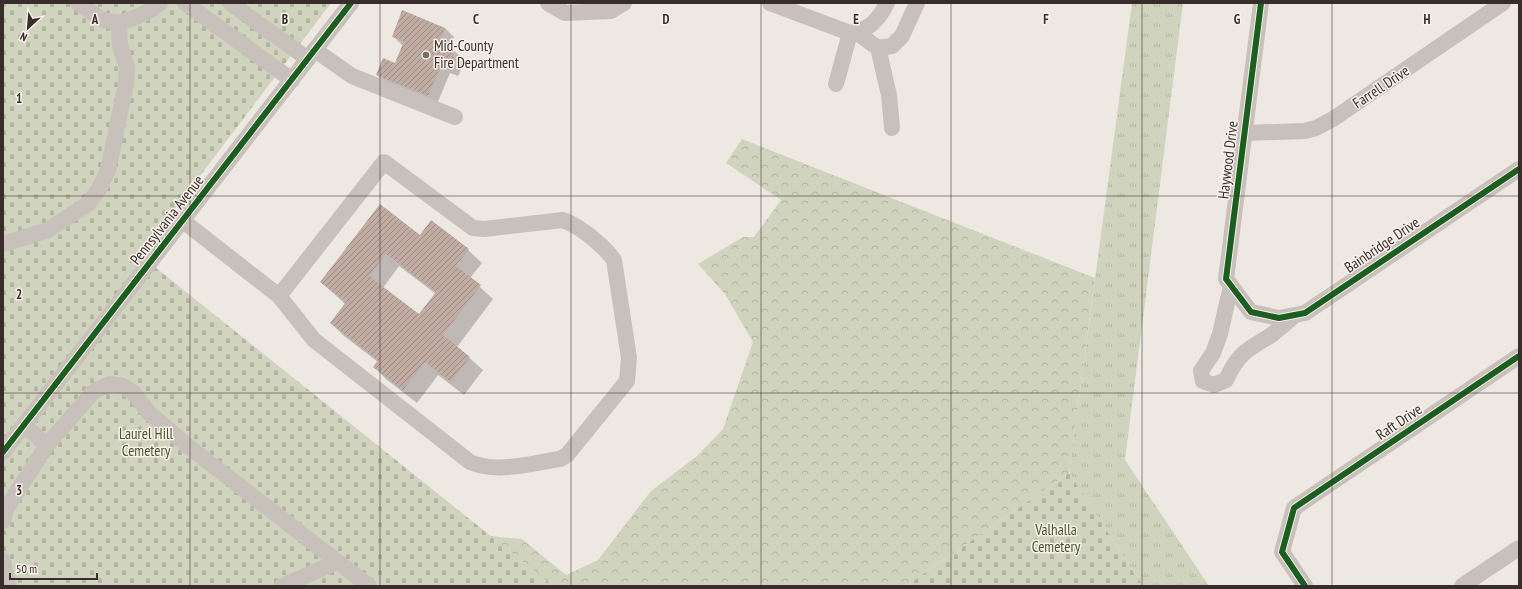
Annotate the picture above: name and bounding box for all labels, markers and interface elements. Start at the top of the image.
north arrow [8,8,48,48]
text: A [91,11,99,28]
text: B [282,11,288,28]
text: C [473,11,479,28]
text: D [663,11,670,28]
text: E [853,11,859,28]
text: F [1043,11,1049,28]
text: G [1234,11,1241,28]
text: H [1424,11,1431,28]
text: N [18,29,29,45]
place label: Mid-County Fire Department [434,36,519,72]
marker: Mid-County Fire Department [421,50,431,60]
street label: Farrell Drive [1349,61,1413,112]
text: 1 [16,90,22,107]
street label: Haywood Drive [1213,120,1242,200]
street label: Pennsylvania Avenue [126,171,207,268]
street label: Bainbridge Drive [1341,213,1423,277]
text: 2 [16,286,22,303]
street label: Raft Drive [1372,399,1425,444]
park label: Laurel Hill Cemetery [119,424,173,460]
text: 3 [16,482,22,499]
park label: Valhalla Cemetery [1032,520,1081,556]
scale bar [10,555,97,581]
text: 50 m [16,561,37,576]

